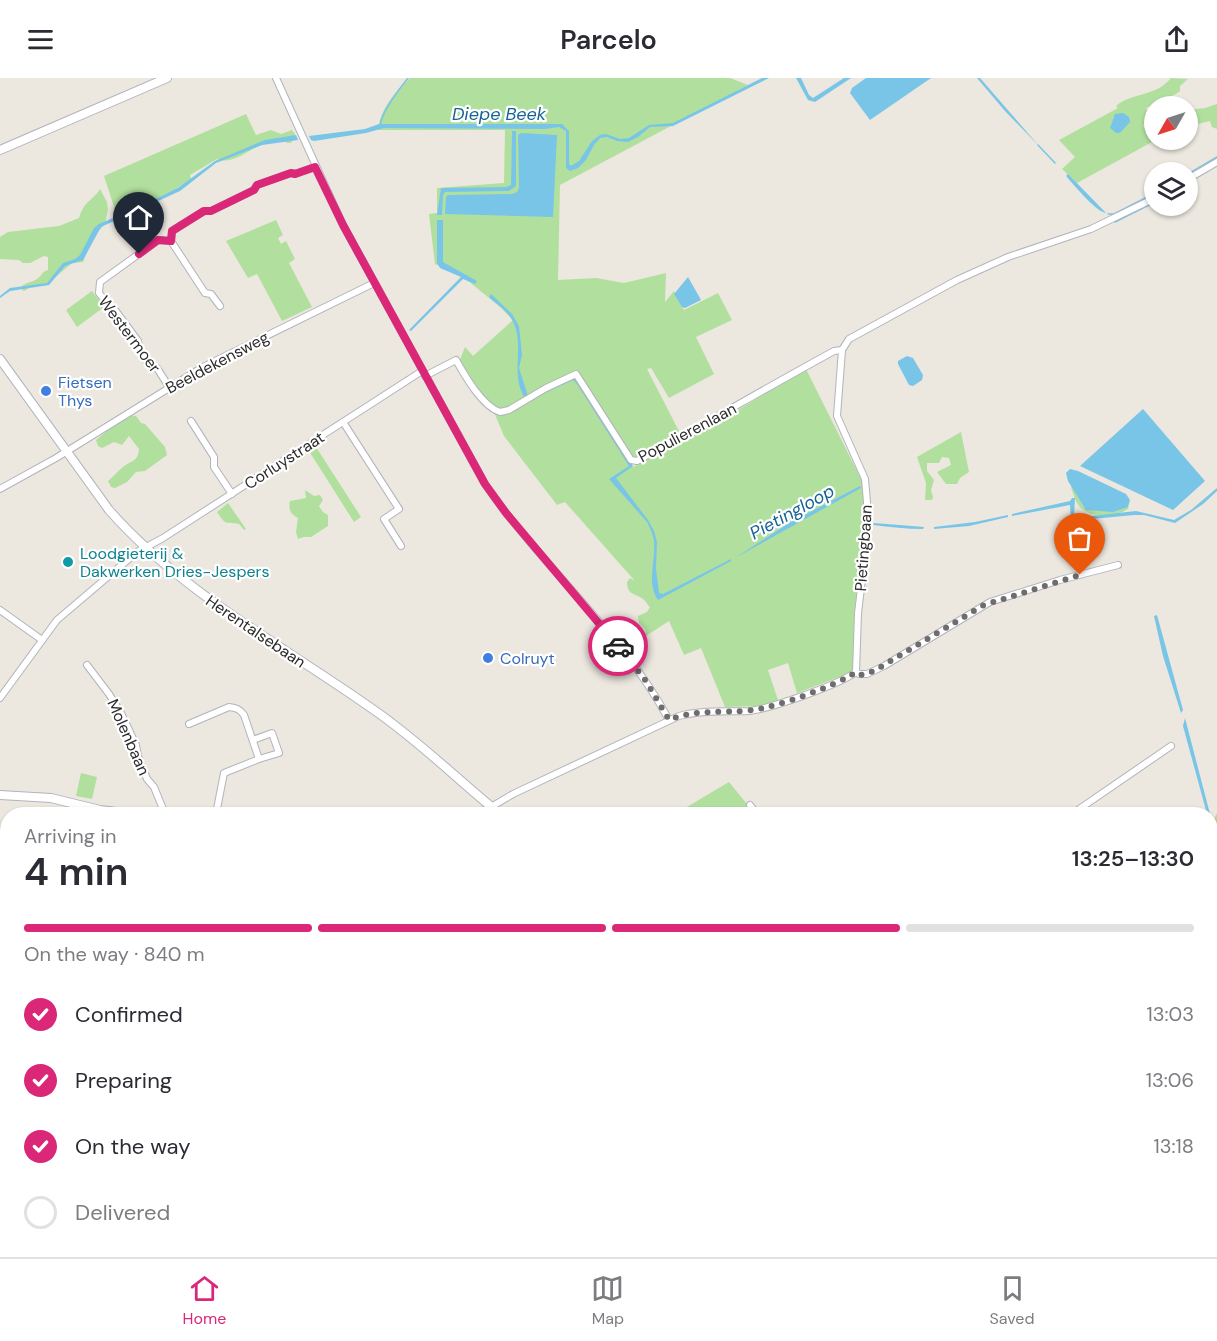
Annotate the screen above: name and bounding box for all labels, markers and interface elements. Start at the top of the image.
text: Parcelo [560,22,657,57]
icon: menu [24,23,57,56]
icon: share [1160,23,1193,56]
north arrow [1144,96,1198,150]
map controls [1144,96,1198,216]
water label: Diepe Beek [452,102,547,126]
button: layers [1144,162,1198,216]
pin [113,192,164,254]
icon: home [122,201,155,234]
street label: Westermoer [94,292,165,377]
street label: Beeldekensweg [162,326,272,398]
place label: Fietsen Thys [58,372,112,411]
marker: Fietsen Thys [39,384,53,398]
street label: Populierenlaan [635,398,740,467]
street label: Corluystraat [240,427,328,494]
water label: Pietingloop [745,479,839,545]
street label: Pietingbaan [850,504,877,592]
pin [1054,513,1105,575]
icon: bag [1063,522,1096,555]
place label: Loodgieterij & Dakwerken Dries-Jespers [80,543,269,582]
marker: Loodgieterij & Dakwerken Dries-Jespers [61,555,75,569]
street label: Herentalsebaan [202,590,310,673]
courier [588,616,648,676]
icon: car [602,630,635,663]
place label: Colruyt [500,648,555,669]
marker: Colruyt [481,651,495,665]
street label: Molenbaan [102,696,155,779]
text: Arriving in [24,823,116,849]
text: 13:25–13:30 [1072,844,1194,873]
text: 4 min [24,846,128,897]
text: On the way · 840 m [24,941,205,967]
icon: check [24,998,57,1031]
text: Confirmed [75,1000,183,1029]
text: 13:03 [1146,1001,1194,1027]
icon: check [24,1064,57,1097]
text: Preparing [75,1066,172,1095]
text: 13:06 [1146,1067,1194,1093]
icon: check [24,1130,57,1163]
text: On the way [75,1132,190,1161]
text: 13:18 [1154,1133,1194,1159]
text: Delivered [75,1198,170,1227]
tab: Home [183,1272,226,1329]
tab: Map [591,1272,624,1329]
tab: Saved [990,1272,1034,1329]

